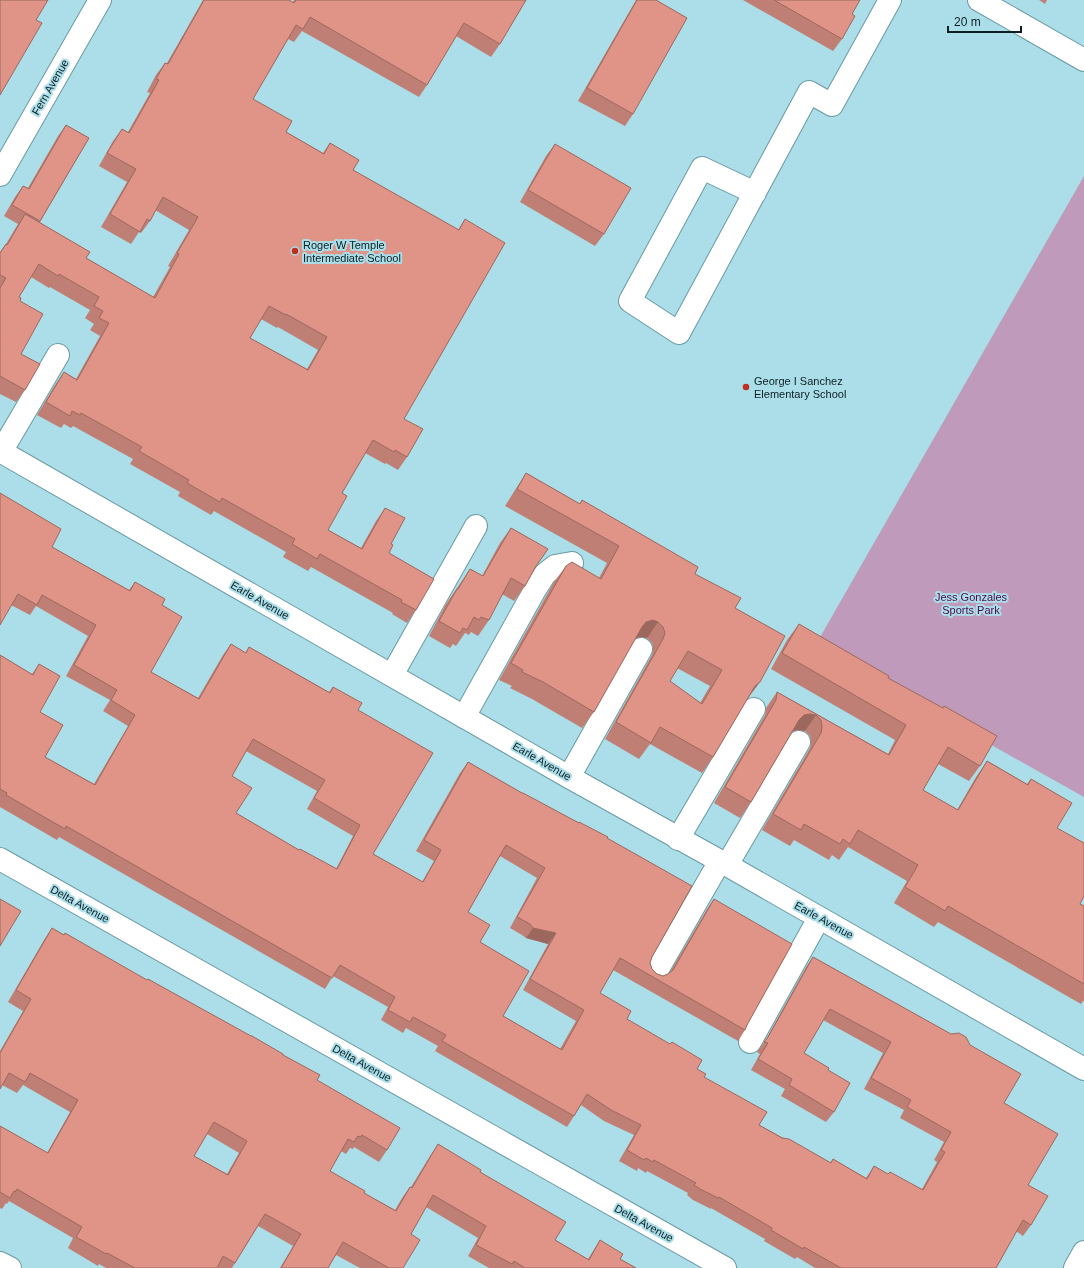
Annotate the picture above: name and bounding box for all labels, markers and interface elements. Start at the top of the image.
scale bar [948,8,1021,34]
text: 20 m [954,15,981,29]
street label: Fern Avenue [29,57,71,117]
place label: Roger W Temple Intermediate School [303,239,401,264]
marker: Roger W Temple Intermediate School [290,246,300,256]
place label: George I Sanchez Elementary School [754,375,846,400]
marker: George I Sanchez Elementary School [741,382,751,392]
street label: Earle Avenue [229,578,291,622]
park label: Jess Gonzales Sports Park [935,591,1008,616]
street label: Earle Avenue [511,739,573,783]
street label: Delta Avenue [49,883,111,925]
street label: Earle Avenue [793,899,855,941]
street label: Delta Avenue [331,1042,393,1084]
street label: Delta Avenue [613,1202,675,1244]

